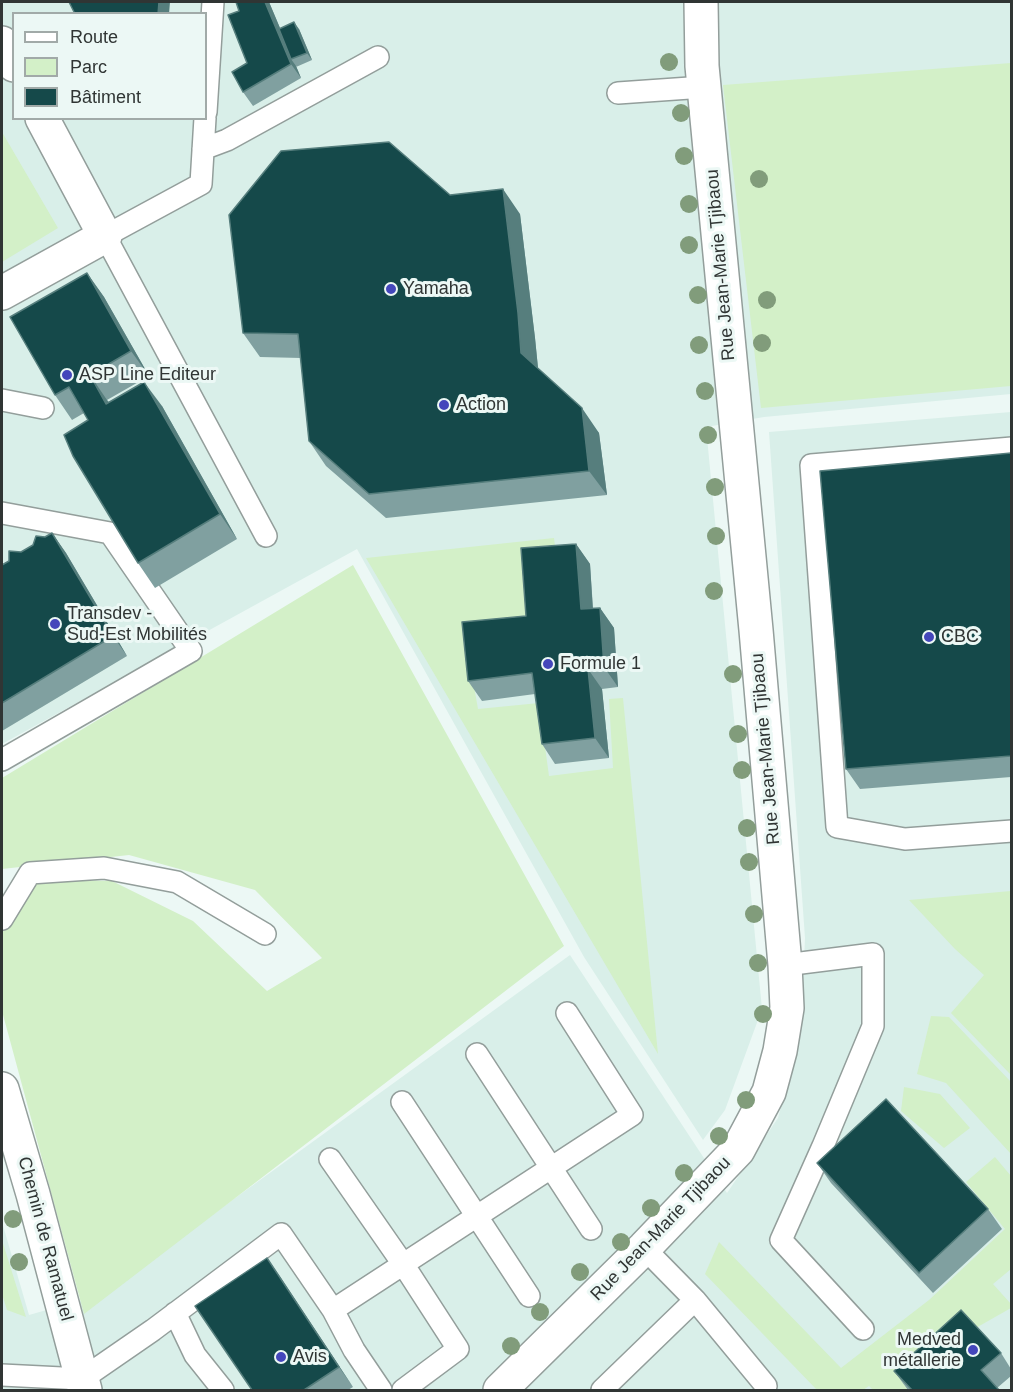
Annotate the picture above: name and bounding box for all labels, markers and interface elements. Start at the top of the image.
legend [12,12,207,120]
text: Route [70,27,118,47]
text: Parc [70,57,107,77]
text: Bâtiment [70,87,141,107]
street label: Rue Jean-Marie Tjibaou [702,168,740,362]
place label: Yamaha [403,278,469,300]
marker: Yamaha [384,282,398,296]
place label: ASP Line Editeur [79,364,216,386]
marker: ASP Line Editeur [60,368,74,382]
place label: Action [456,394,506,416]
marker: Action [437,398,451,412]
place label: Transdev - Sud-Est Mobilités [67,603,207,646]
marker: Transdev - Sud-Est Mobilités [48,617,62,631]
place label: CBC [941,626,979,648]
marker: CBC [922,630,936,644]
street label: Rue Jean-Marie Tjibaou [747,652,785,846]
place label: Formule 1 [560,653,641,675]
marker: Formule 1 [541,657,555,671]
street label: Rue Jean-Marie Tjibaou [587,1152,735,1306]
street label: Chemin de Ramatuel [13,1155,77,1323]
place label: Medved métallerie [883,1329,961,1372]
marker: Medved métallerie [966,1343,980,1357]
place label: Avis [293,1346,327,1368]
marker: Avis [274,1350,288,1364]

